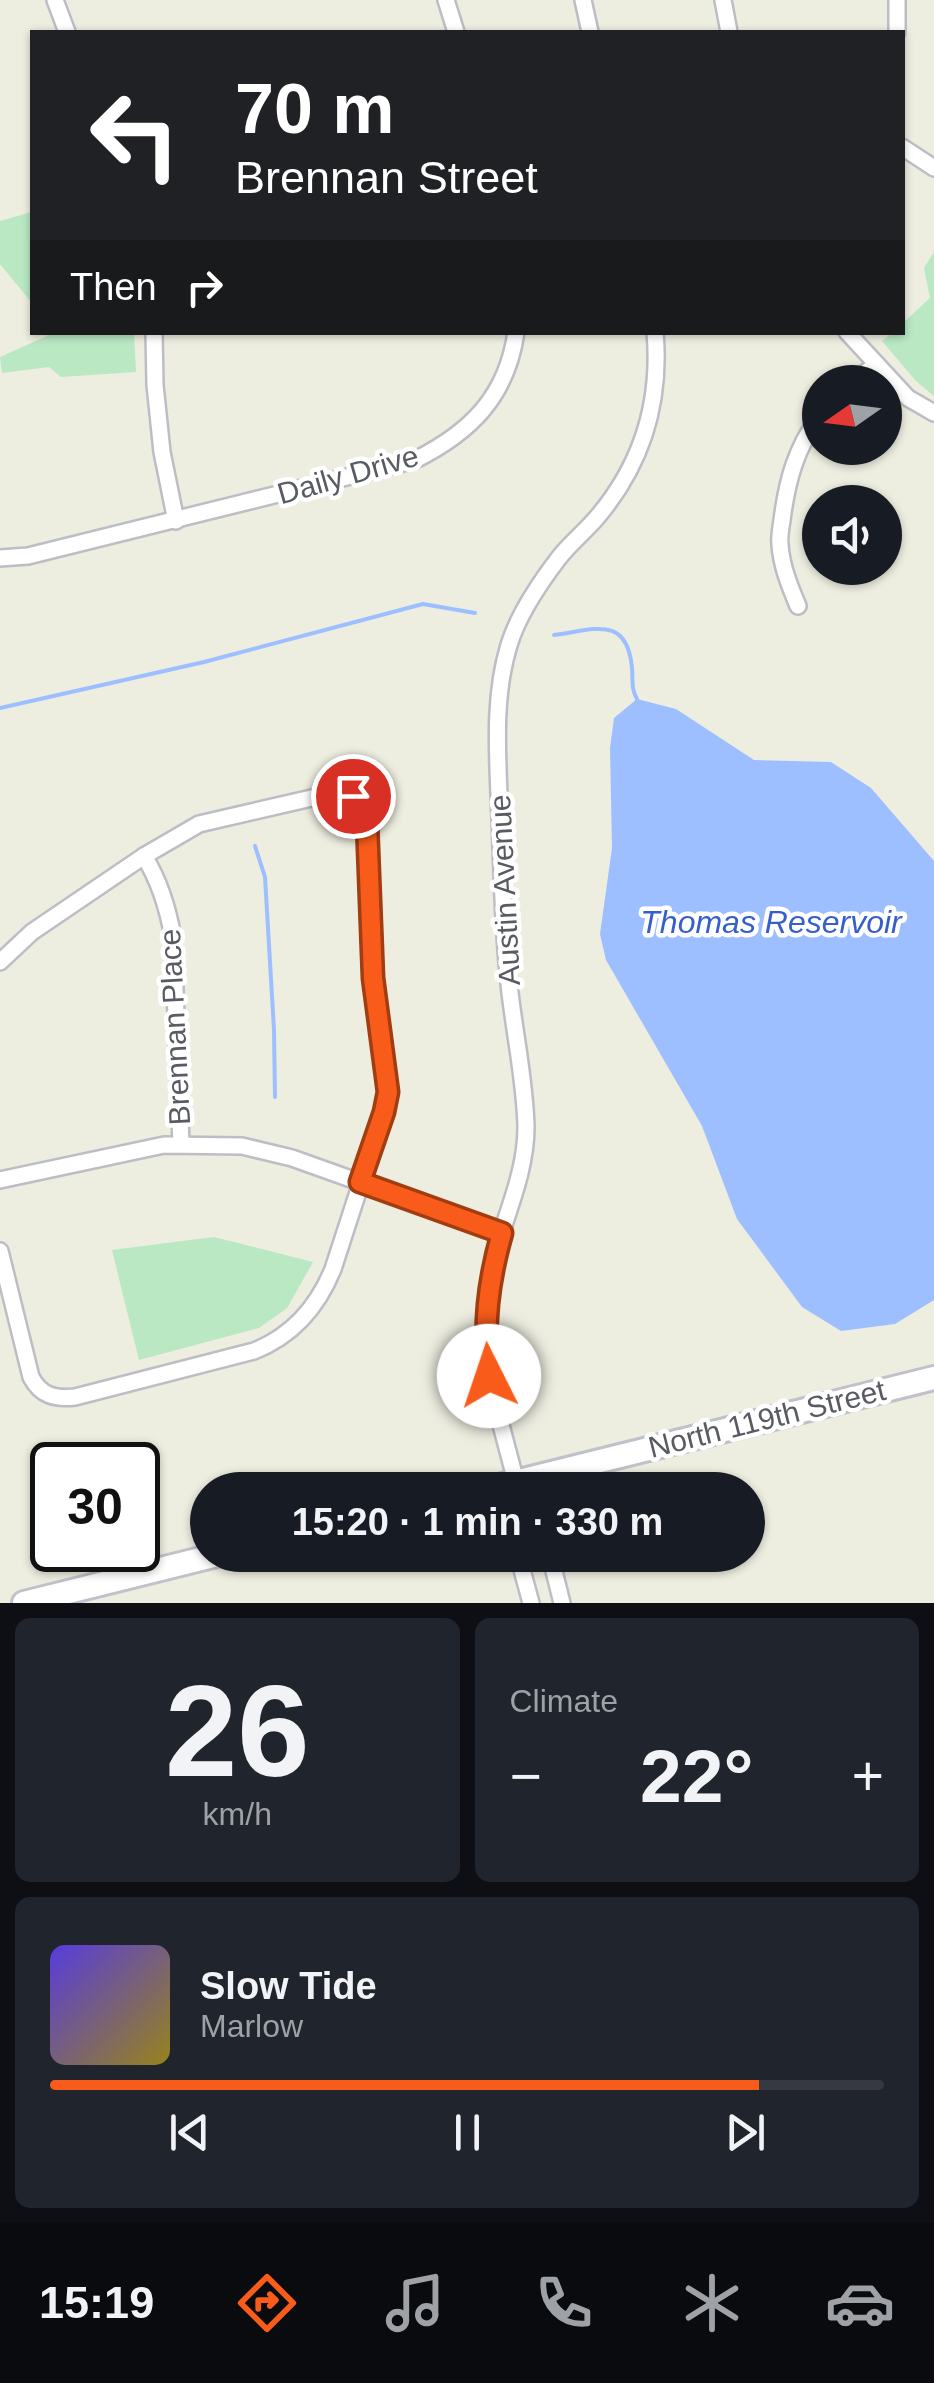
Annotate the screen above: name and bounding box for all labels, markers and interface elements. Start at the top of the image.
icon: left [70,70,200,200]
text: 70 m [235,70,395,148]
text: Brennan Street [235,152,538,203]
icon: right [177,260,232,315]
text: Then [70,266,157,308]
north arrow [802,365,902,465]
map controls [802,365,902,585]
street label: Daily Drive [274,439,422,510]
button: sound [802,485,902,585]
pin [311,754,396,839]
icon: arrive [326,769,381,824]
street label: Austin Avenue [483,794,526,986]
water label: Thomas Reservoir [640,904,903,940]
street label: Brennan Place [153,928,196,1126]
position arrow [437,1324,541,1428]
street label: North 119th Street [645,1373,889,1464]
speed limit sign: 30 [30,1442,160,1572]
text: 15:20 · 1 min · 330 m [292,1501,663,1543]
text: 26 [165,1658,310,1804]
text: Climate [510,1683,618,1719]
text: 22° [640,1734,753,1818]
text: − [510,1745,542,1807]
text: + [852,1745,884,1807]
text: km/h [203,1796,272,1832]
text: Slow Tide [200,1965,377,2007]
text: Marlow [200,2008,303,2044]
icon: previous [162,2105,217,2160]
icon: pause [440,2105,495,2160]
icon: next [718,2105,773,2160]
icon: directions [232,2268,302,2338]
icon: music [380,2268,450,2338]
icon: phone [529,2268,599,2338]
icon: climate [677,2268,747,2338]
icon: car [825,2268,895,2338]
text: 15:19 [39,2277,154,2328]

